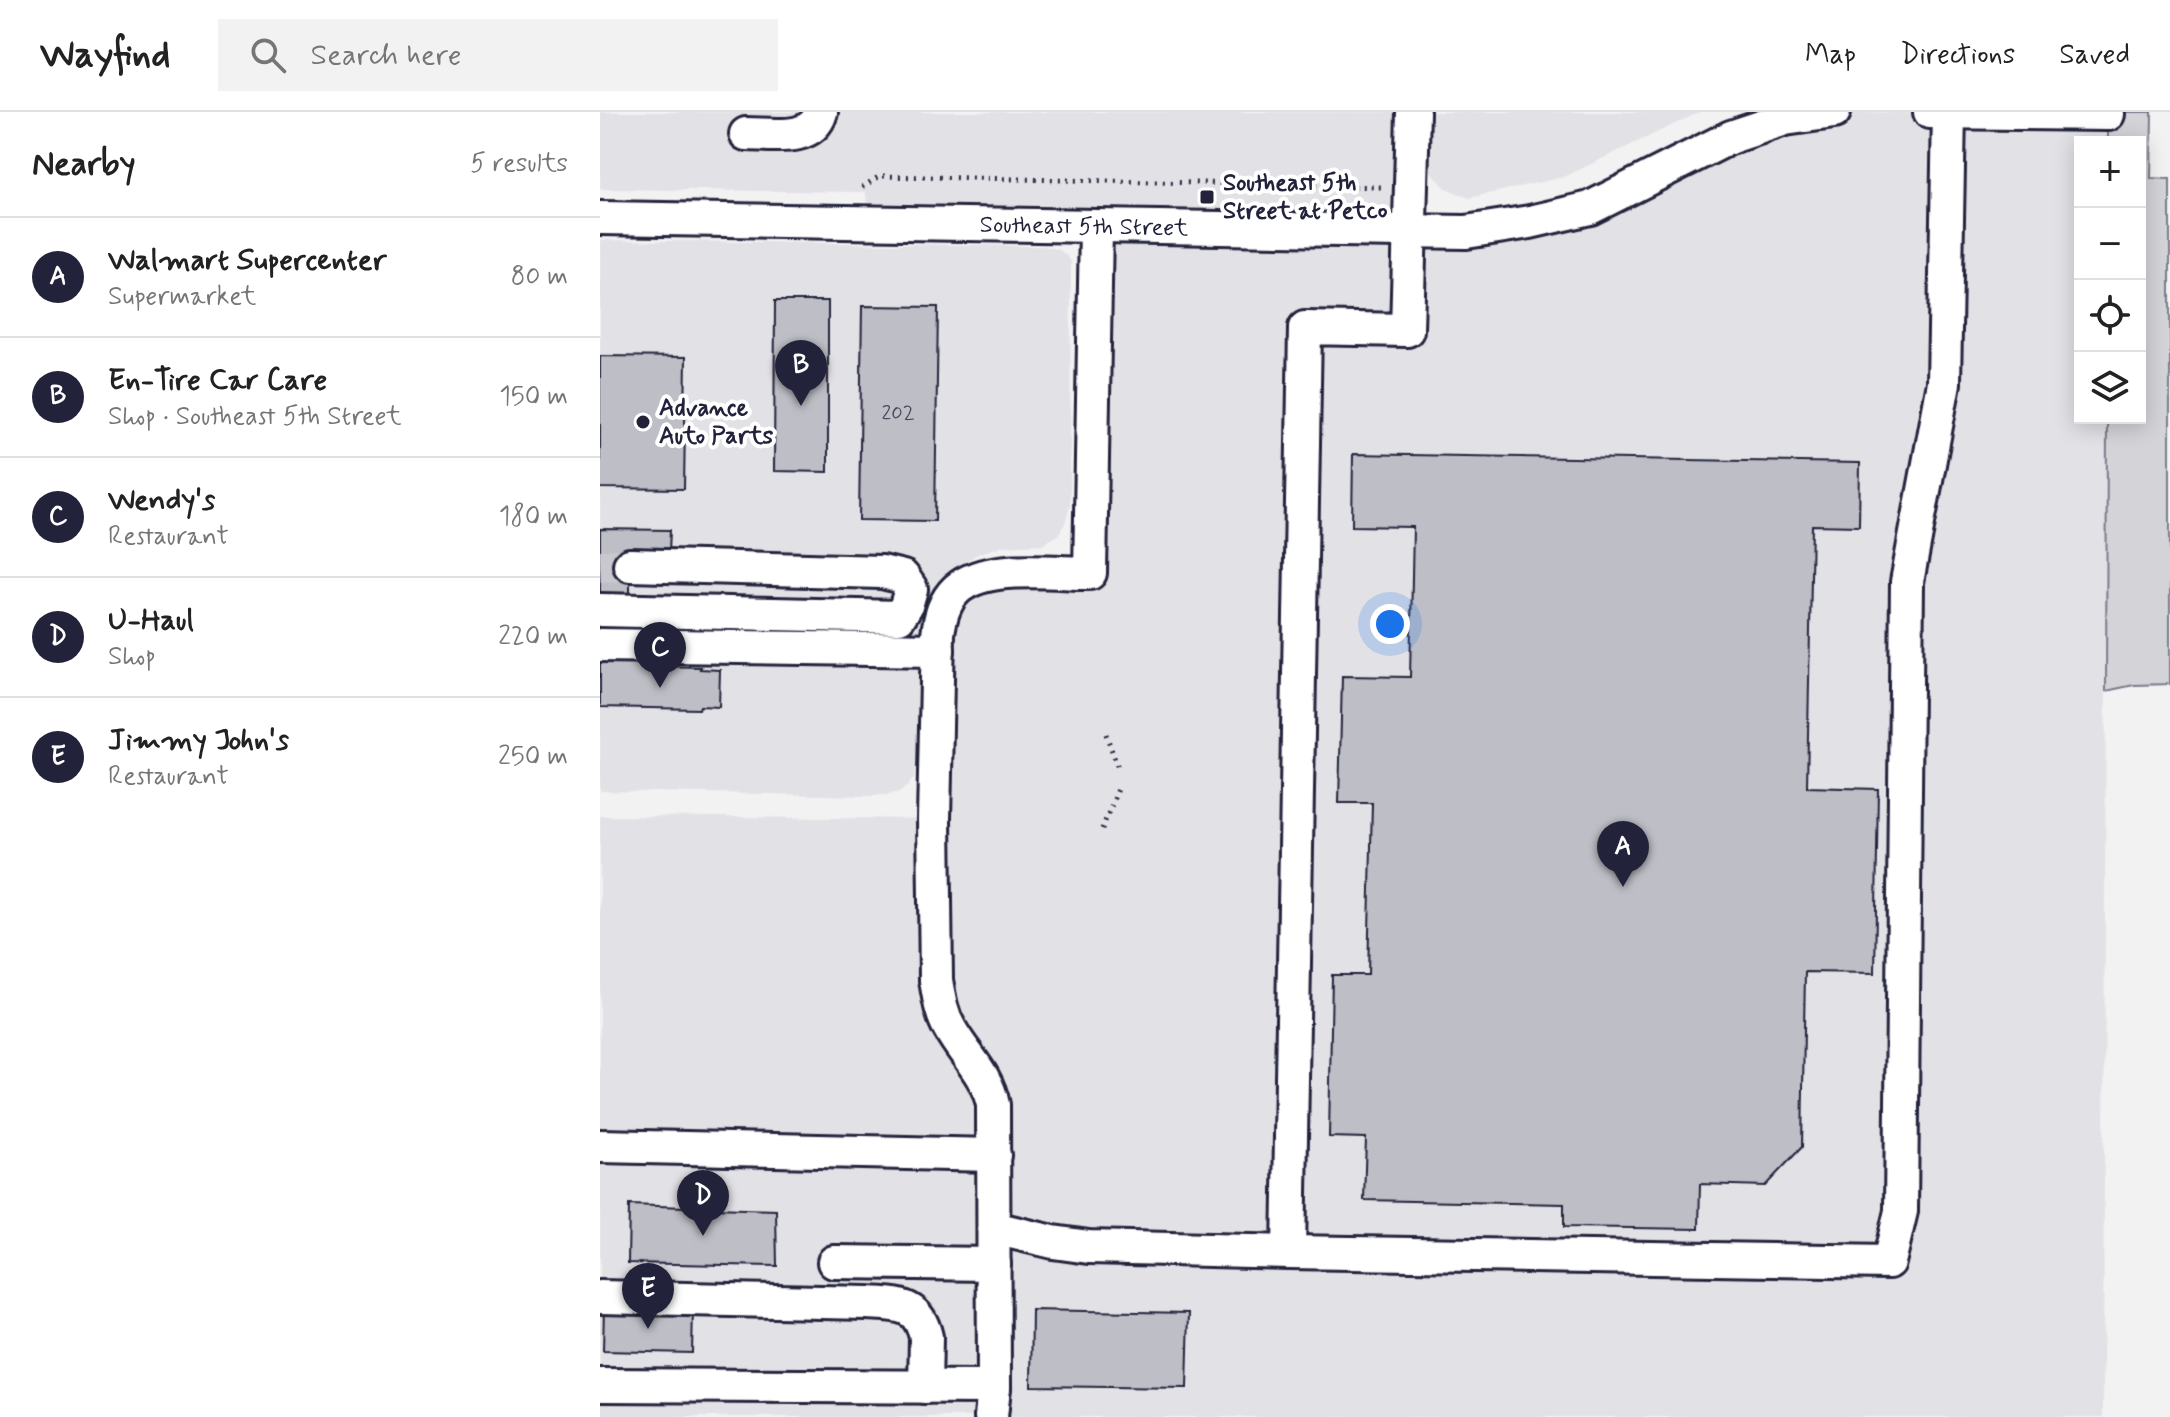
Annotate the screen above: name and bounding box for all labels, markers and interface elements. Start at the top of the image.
search box [218,19,778,91]
text: Wayfind [40,31,170,80]
icon: search [246,33,290,77]
text: Search here [310,36,461,75]
text: Map [1805,37,1856,74]
text: Directions [1900,37,2015,74]
text: Saved [2059,37,2130,74]
map controls [2074,136,2146,424]
button: + [2074,136,2146,208]
text: Nearby [32,142,136,187]
text: 5 results [470,147,568,181]
place label: Southeast 5th Street at Petco [1223,168,1388,227]
marker: Southeast 5th Street at Petco [1198,188,1216,206]
button: − [2074,208,2146,280]
street label: Southeast 5th Street [979,210,1189,244]
text: Walmart Supercenter [108,241,387,280]
text: A [49,260,67,294]
text: 80 m [511,260,568,294]
text: Supermarket [108,280,256,314]
button: locate [2074,280,2146,352]
pin: B [775,340,827,406]
button: layers [2074,352,2146,424]
text: En-Tire Car Care [108,361,327,400]
text: B [50,380,66,414]
text: 150 m [499,380,568,414]
place label: Advance Auto Parts [659,393,773,452]
text: Shop · Southeast 5th Street [108,400,402,434]
house number: 202 [881,400,915,427]
marker: Advance Auto Parts [634,413,652,431]
text: Wendy's [108,481,215,520]
text: C [49,500,67,534]
text: 180 m [499,500,568,534]
text: Restaurant [108,520,229,554]
text: U-Haul [108,601,194,640]
your location [1370,604,1410,644]
text: D [49,620,67,654]
text: 220 m [498,620,568,654]
pin: C [634,622,686,688]
text: Shop [108,640,156,674]
text: Jimmy John's [108,721,289,760]
text: E [50,740,66,774]
text: 250 m [498,740,568,774]
text: Restaurant [108,760,229,794]
pin: A [1597,821,1649,887]
pin: D [677,1170,729,1236]
pin: E [622,1263,674,1329]

